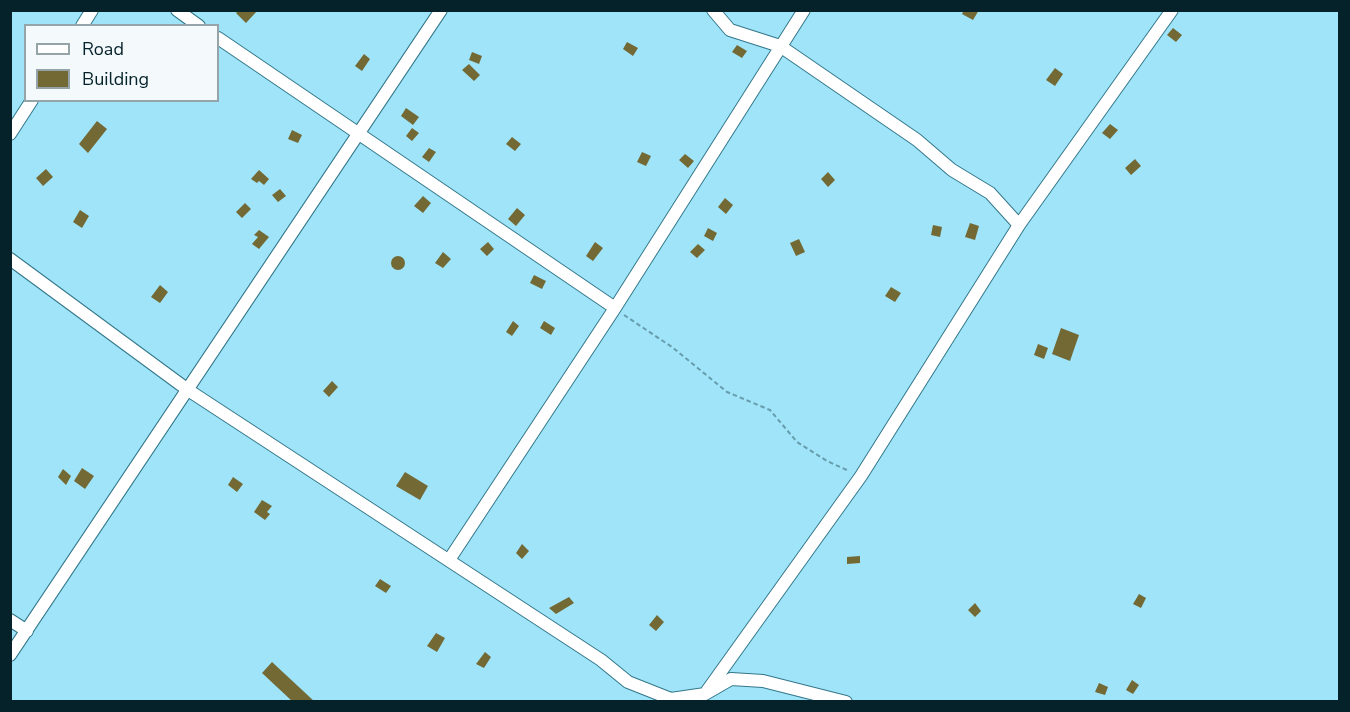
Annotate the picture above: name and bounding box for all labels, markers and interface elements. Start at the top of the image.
legend [24,24,219,102]
text: Road [82,37,124,61]
text: Building [82,67,149,91]

